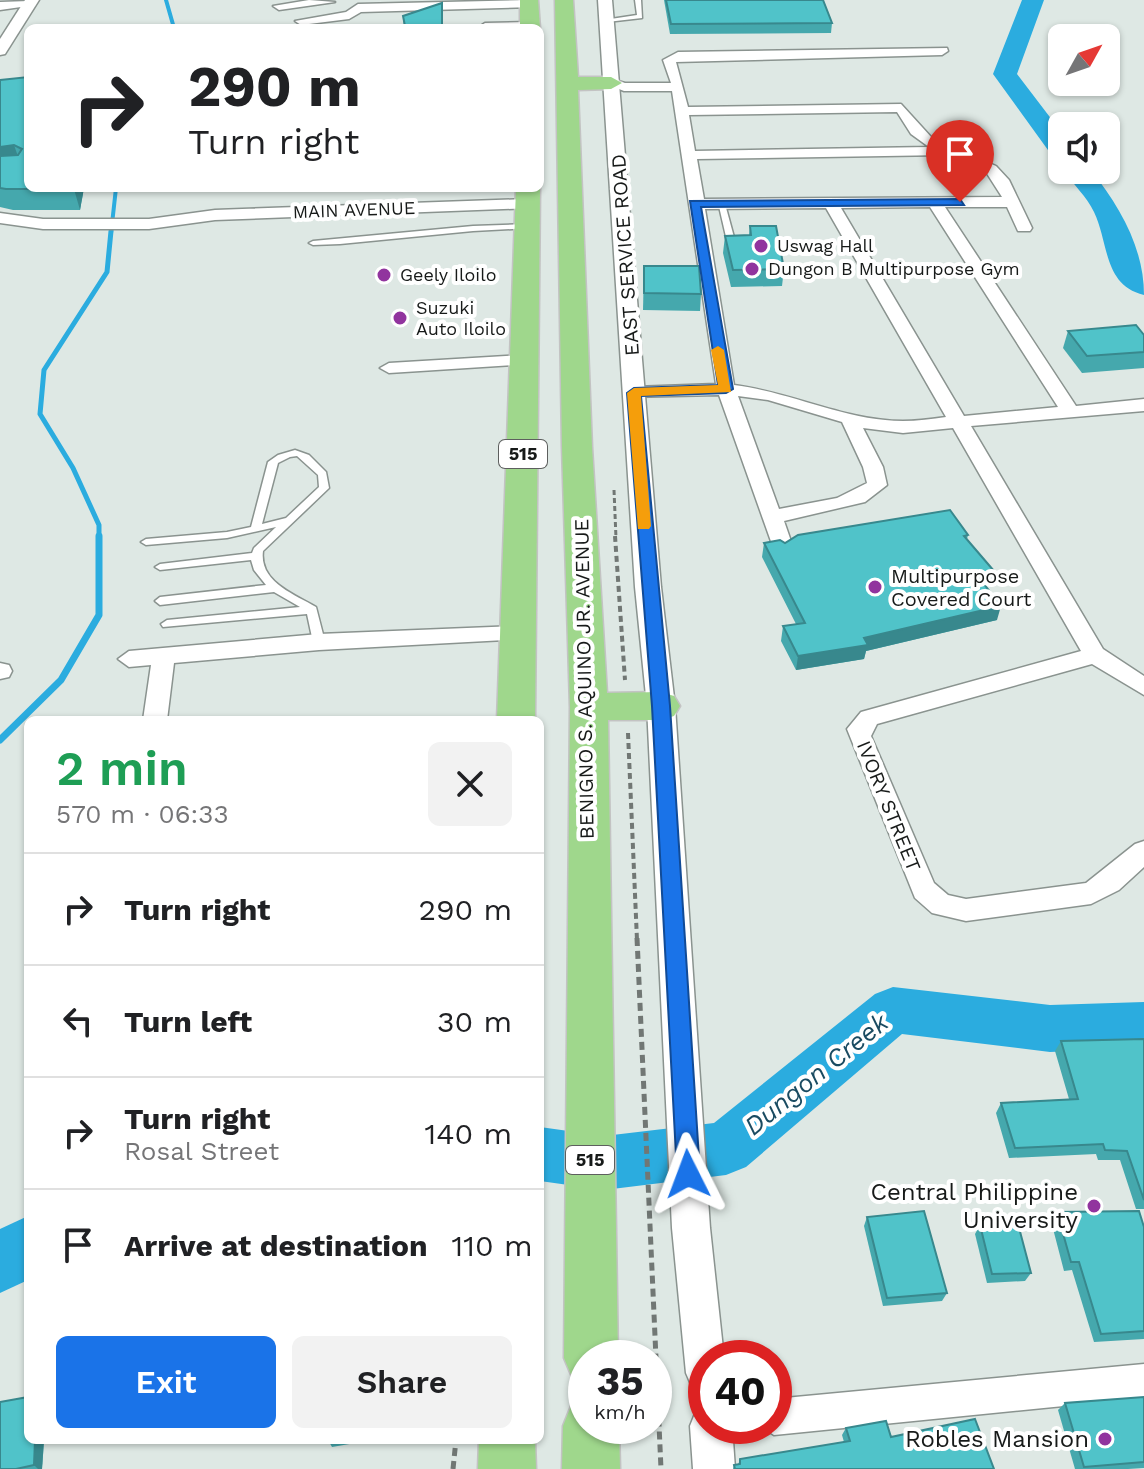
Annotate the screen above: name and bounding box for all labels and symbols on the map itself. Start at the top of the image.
north arrow [1048,24,1120,96]
pin [926,120,994,202]
street label: EAST SERVICE ROAD [606,153,644,357]
street label: MAIN AVENUE [292,197,416,222]
place label: Uswag Hall [777,235,874,256]
marker: Uswag Hall [752,237,770,255]
place label: Dungon B Multipurpose Gym [768,258,1020,279]
marker: Dungon B Multipurpose Gym [743,260,761,278]
place label: Geely Iloilo [400,264,496,285]
marker: Geely Iloilo [375,266,393,284]
place label: Suzuki Auto Iloilo [416,297,506,339]
marker: Suzuki Auto Iloilo [391,309,409,327]
road number: 515 [499,440,547,468]
street label: BENIGNO S. AQUINO JR. AVENUE [569,519,599,839]
place label: Multipurpose Covered Court [891,564,1032,611]
marker: Multipurpose Covered Court [866,578,884,596]
street label: IVORY STREET [852,737,926,875]
water label: Dungon Creek [738,1006,895,1141]
position arrow [646,1132,730,1216]
road number: 515 [566,1146,614,1174]
place label: Central Philippine University [870,1178,1079,1234]
marker: Central Philippine University [1085,1197,1103,1215]
speed limit sign: 40 [688,1340,792,1444]
place label: Robles Mansion [905,1425,1089,1453]
marker: Robles Mansion [1096,1430,1114,1448]

